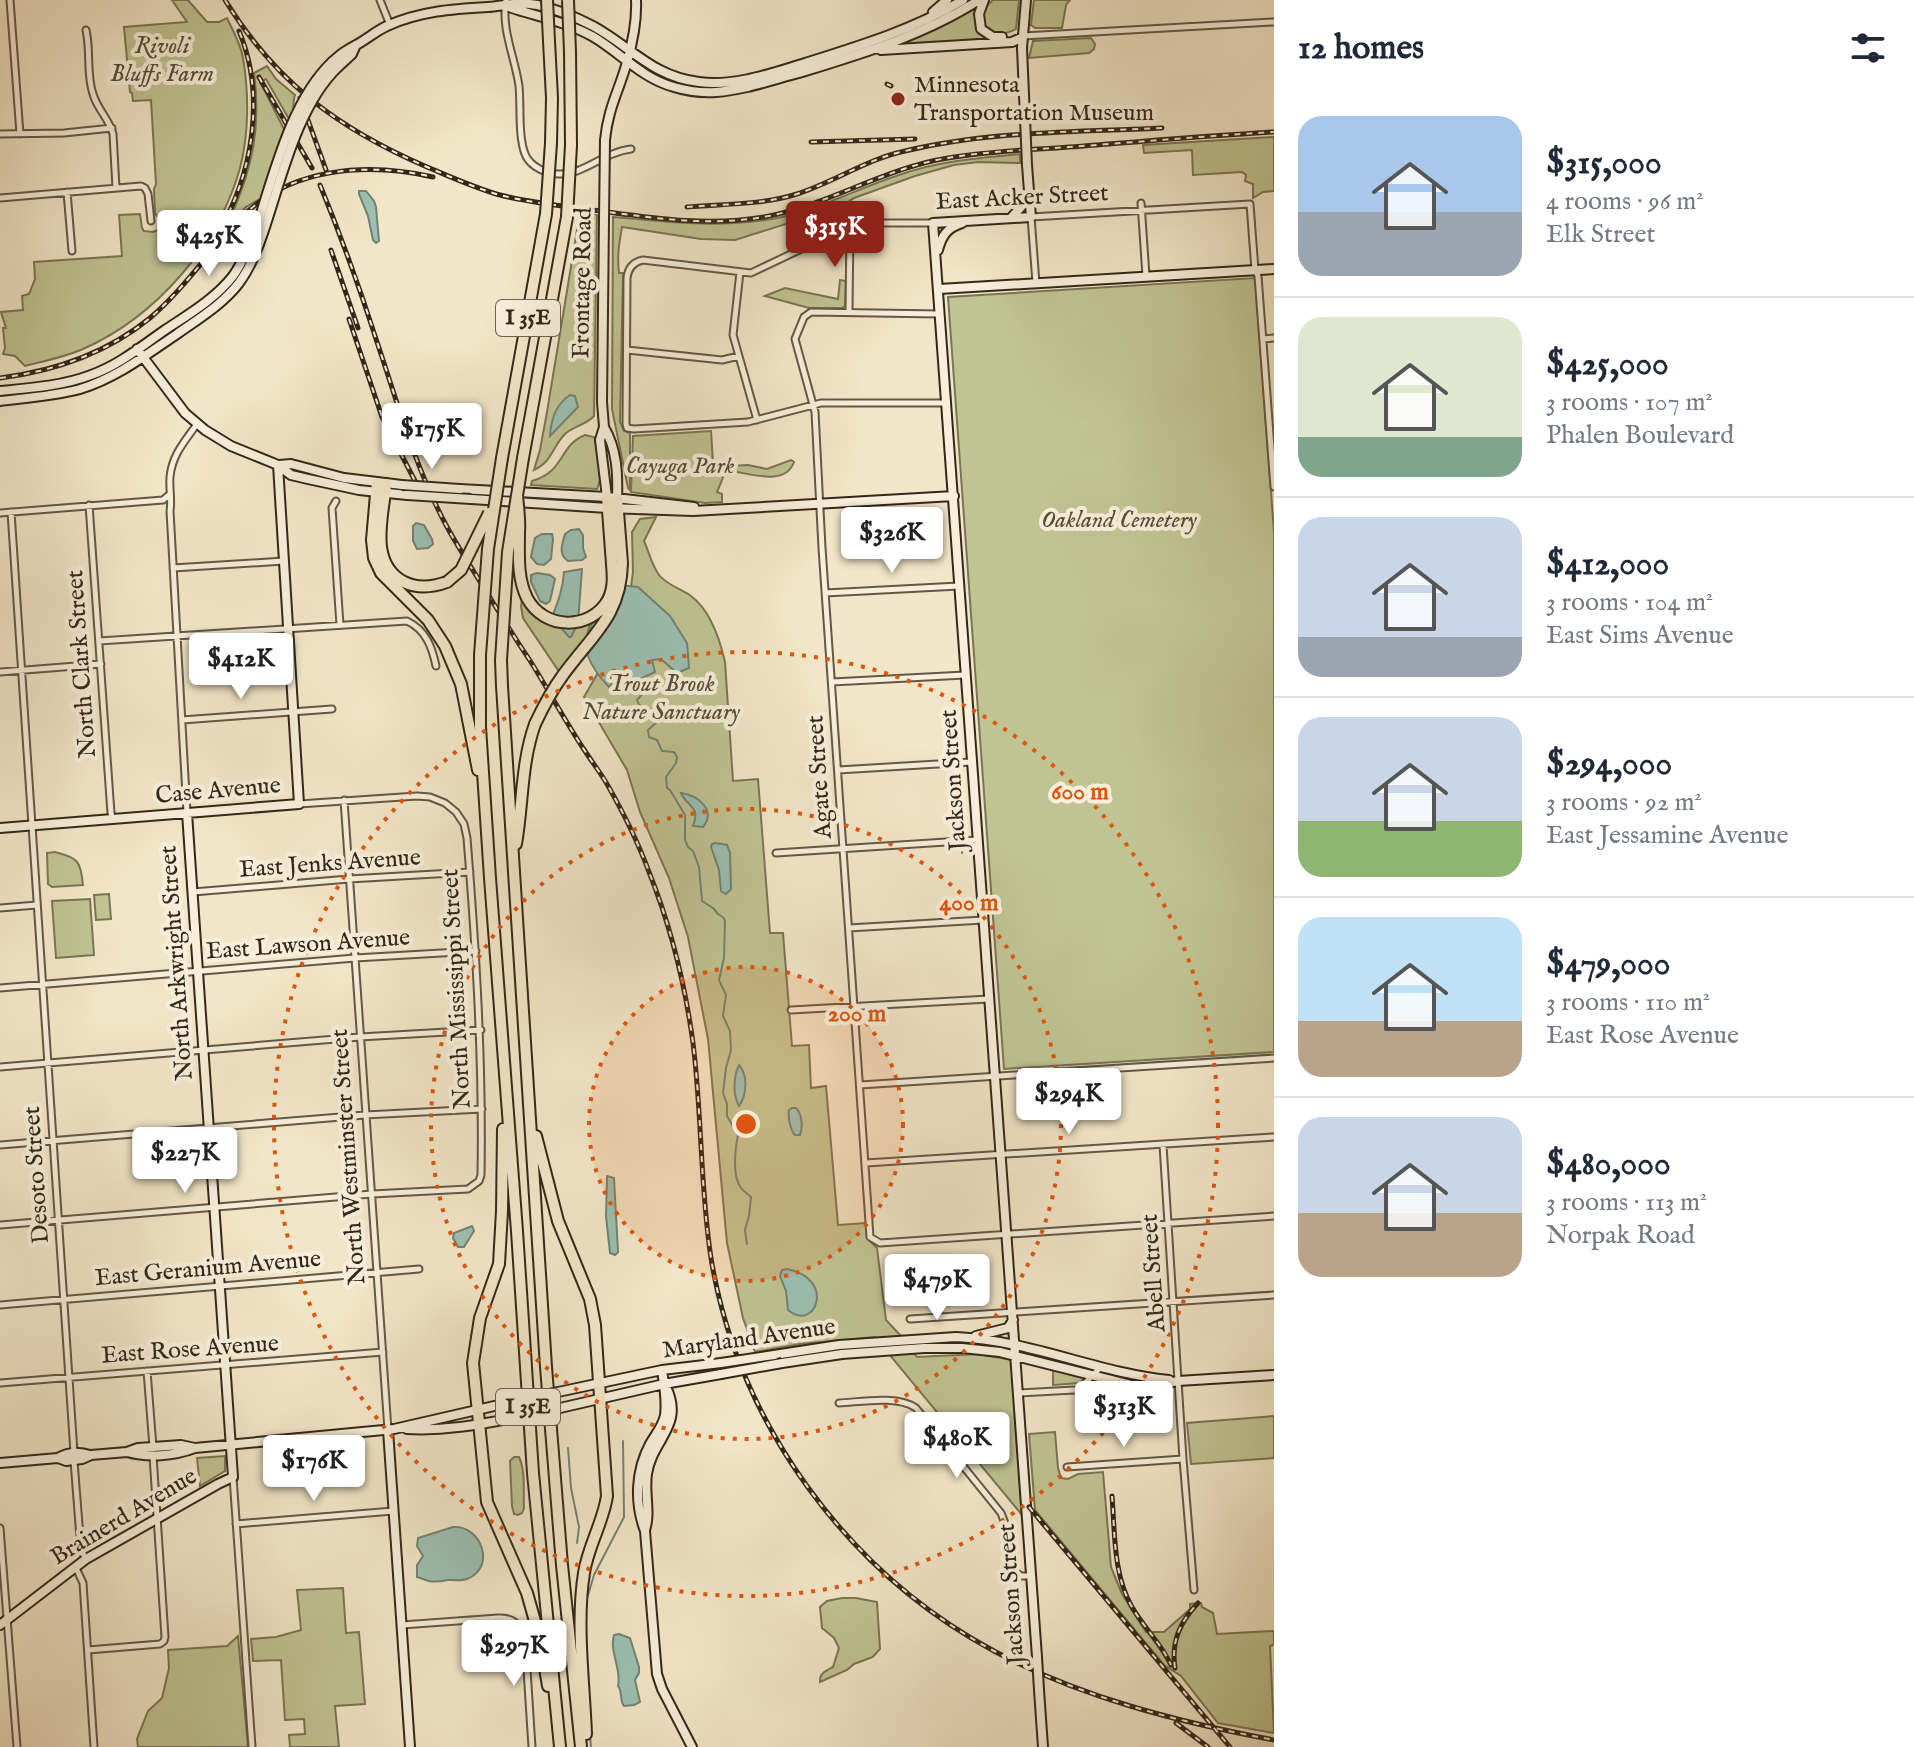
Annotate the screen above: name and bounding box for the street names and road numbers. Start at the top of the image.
street label: East Acker Street [935,178,1109,218]
street label: Frontage Road [566,207,600,359]
road number: I 35E [496,300,560,336]
street label: North Clark Street [60,569,104,759]
street label: Jackson Street [934,708,975,855]
street label: Agate Street [800,714,840,841]
street label: Case Avenue [154,770,282,812]
street label: East Jenks Avenue [238,842,422,886]
street label: North Arkwright Street [153,844,201,1082]
street label: North Mississippi Street [435,868,479,1110]
street label: East Lawson Avenue [205,922,411,968]
street label: North Westminster Street [325,1028,373,1286]
street label: Desoto Street [17,1105,57,1245]
street label: Abell Street [1134,1213,1174,1334]
street label: East Geranium Avenue [94,1244,322,1294]
street label: Maryland Avenue [660,1312,838,1366]
street label: East Rose Avenue [100,1328,280,1372]
road number: I 35E [496,1389,560,1425]
street label: Brainerd Avenue [45,1461,203,1573]
street label: Jackson Street [992,1522,1033,1669]

